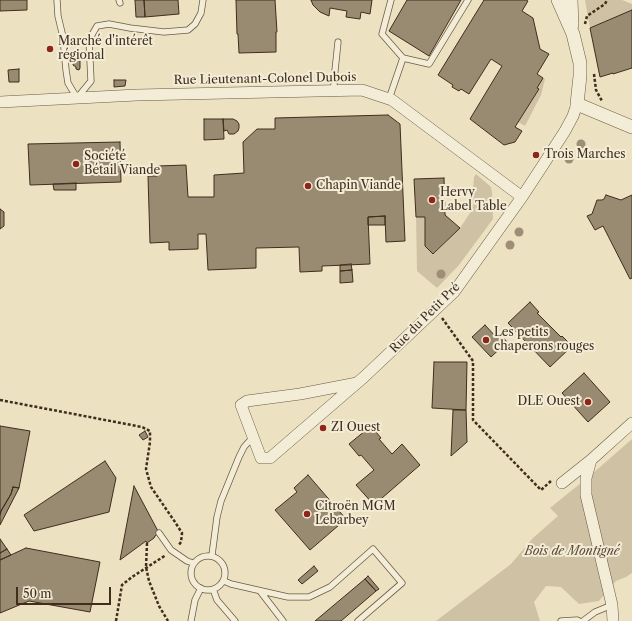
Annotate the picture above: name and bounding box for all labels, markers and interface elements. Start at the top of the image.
place label: Marché d'intérêt régional [58,35,153,63]
marker: Marché d'intérêt régional [45,44,55,54]
street label: Rue Lieutenant-Colonel Dubois [173,70,357,88]
place label: Trois Marches [544,148,626,162]
place label: Société Bétail Viande [84,150,160,178]
marker: Trois Marches [531,150,541,160]
marker: Société Bétail Viande [71,159,81,169]
place label: Chapin Viande [316,179,401,193]
marker: Chapin Viande [303,181,313,191]
place label: Hervy Label Table [440,186,507,214]
marker: Hervy Label Table [427,195,437,205]
street label: Rue du Petit Pré [387,280,463,356]
place label: Les petits chaperons rouges [494,326,594,354]
marker: Les petits chaperons rouges [481,335,491,345]
place label: DLE Ouest [518,395,580,409]
marker: DLE Ouest [583,397,593,407]
place label: ZI Ouest [331,421,380,435]
marker: ZI Ouest [318,423,328,433]
place label: Citroën MGM Lebarbey [315,500,396,528]
marker: Citroën MGM Lebarbey [302,509,312,519]
park label: Bois de Montigné [524,545,620,559]
scale bar [18,579,113,605]
text: 50 m [23,586,52,601]

